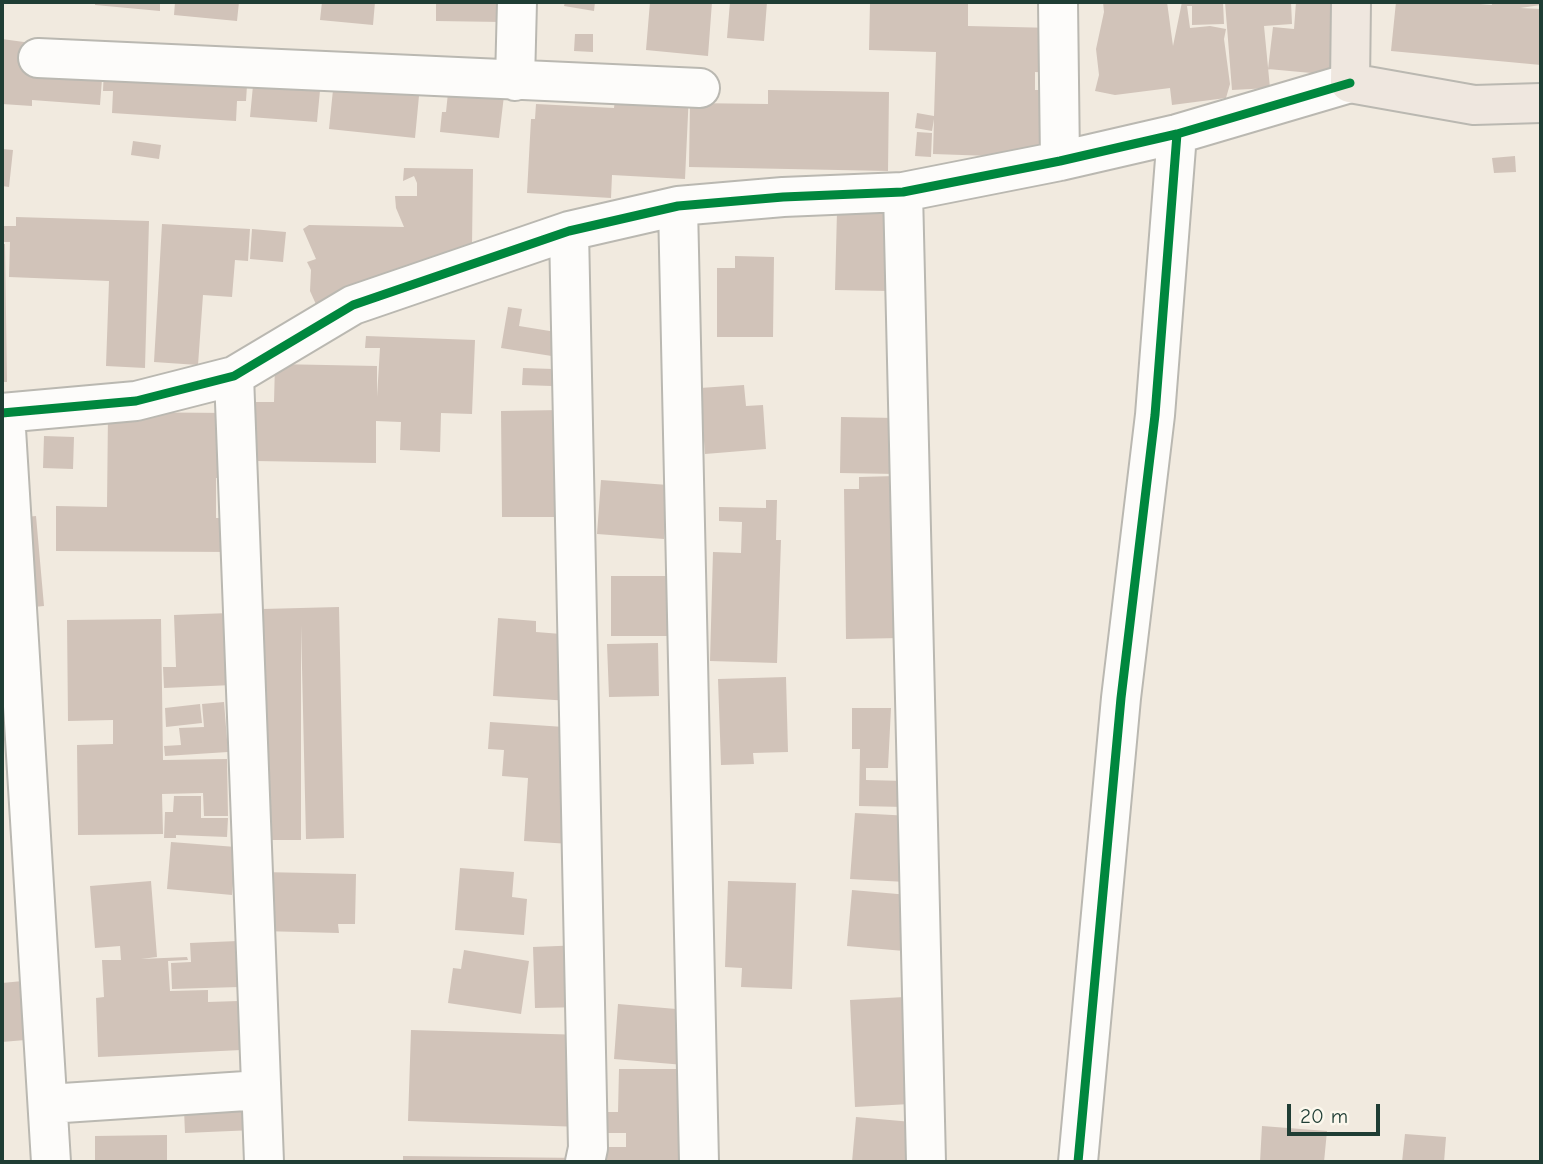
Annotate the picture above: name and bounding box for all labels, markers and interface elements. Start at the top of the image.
scale bar [1291,1090,1384,1134]
text: 20 m [1300,1104,1348,1128]

